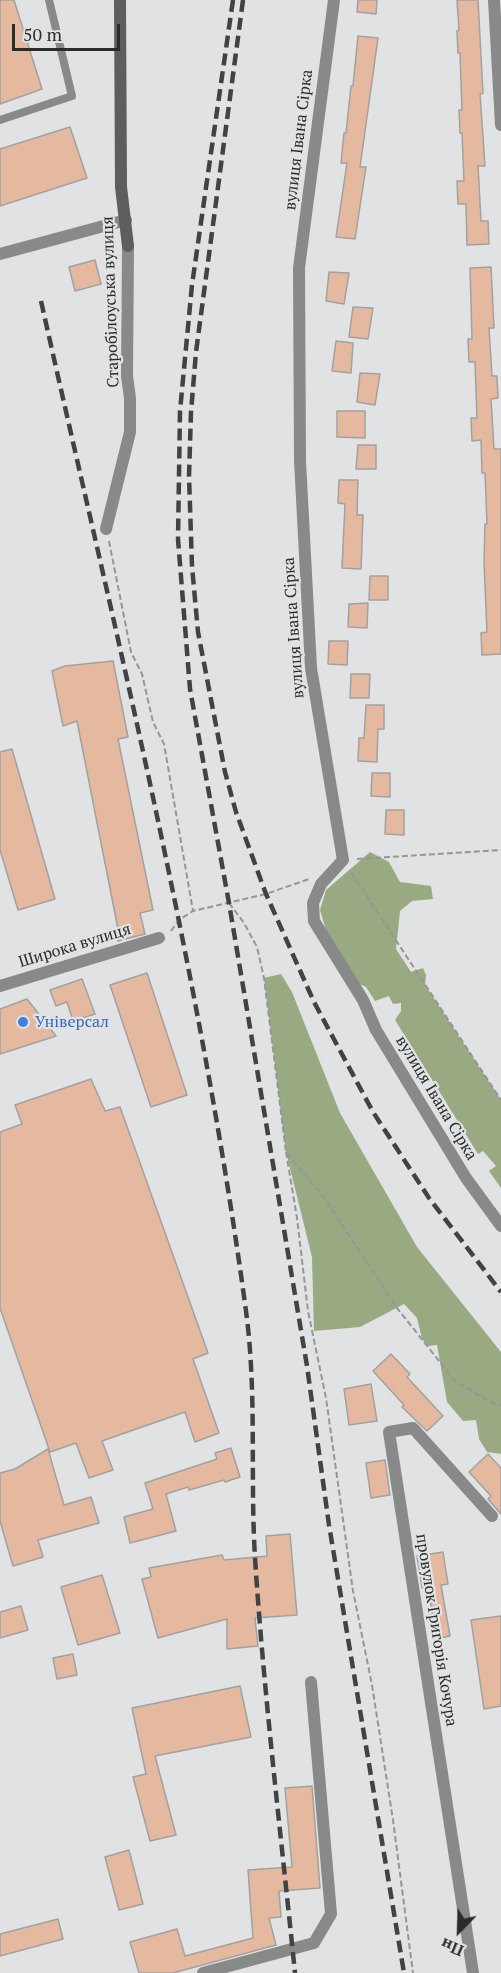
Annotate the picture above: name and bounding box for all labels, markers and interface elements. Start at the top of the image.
scale bar [15,12,123,50]
text: 50 m [23,22,62,46]
street label: вулиця Івана Сірка [281,69,317,211]
street label: Старобілоуська вулиця [98,216,124,388]
street label: вулиця Івана Сірка [279,557,309,699]
street label: Широка вулиця [17,920,133,972]
place label: Універсал [35,1012,109,1032]
marker: Універсал [16,1015,30,1029]
street label: вулиця Івана Сірка [391,1032,481,1164]
street label: провулок Григорія Кочура [411,1532,461,1728]
north arrow [429,1901,489,1961]
text: Пн [437,1933,467,1962]

